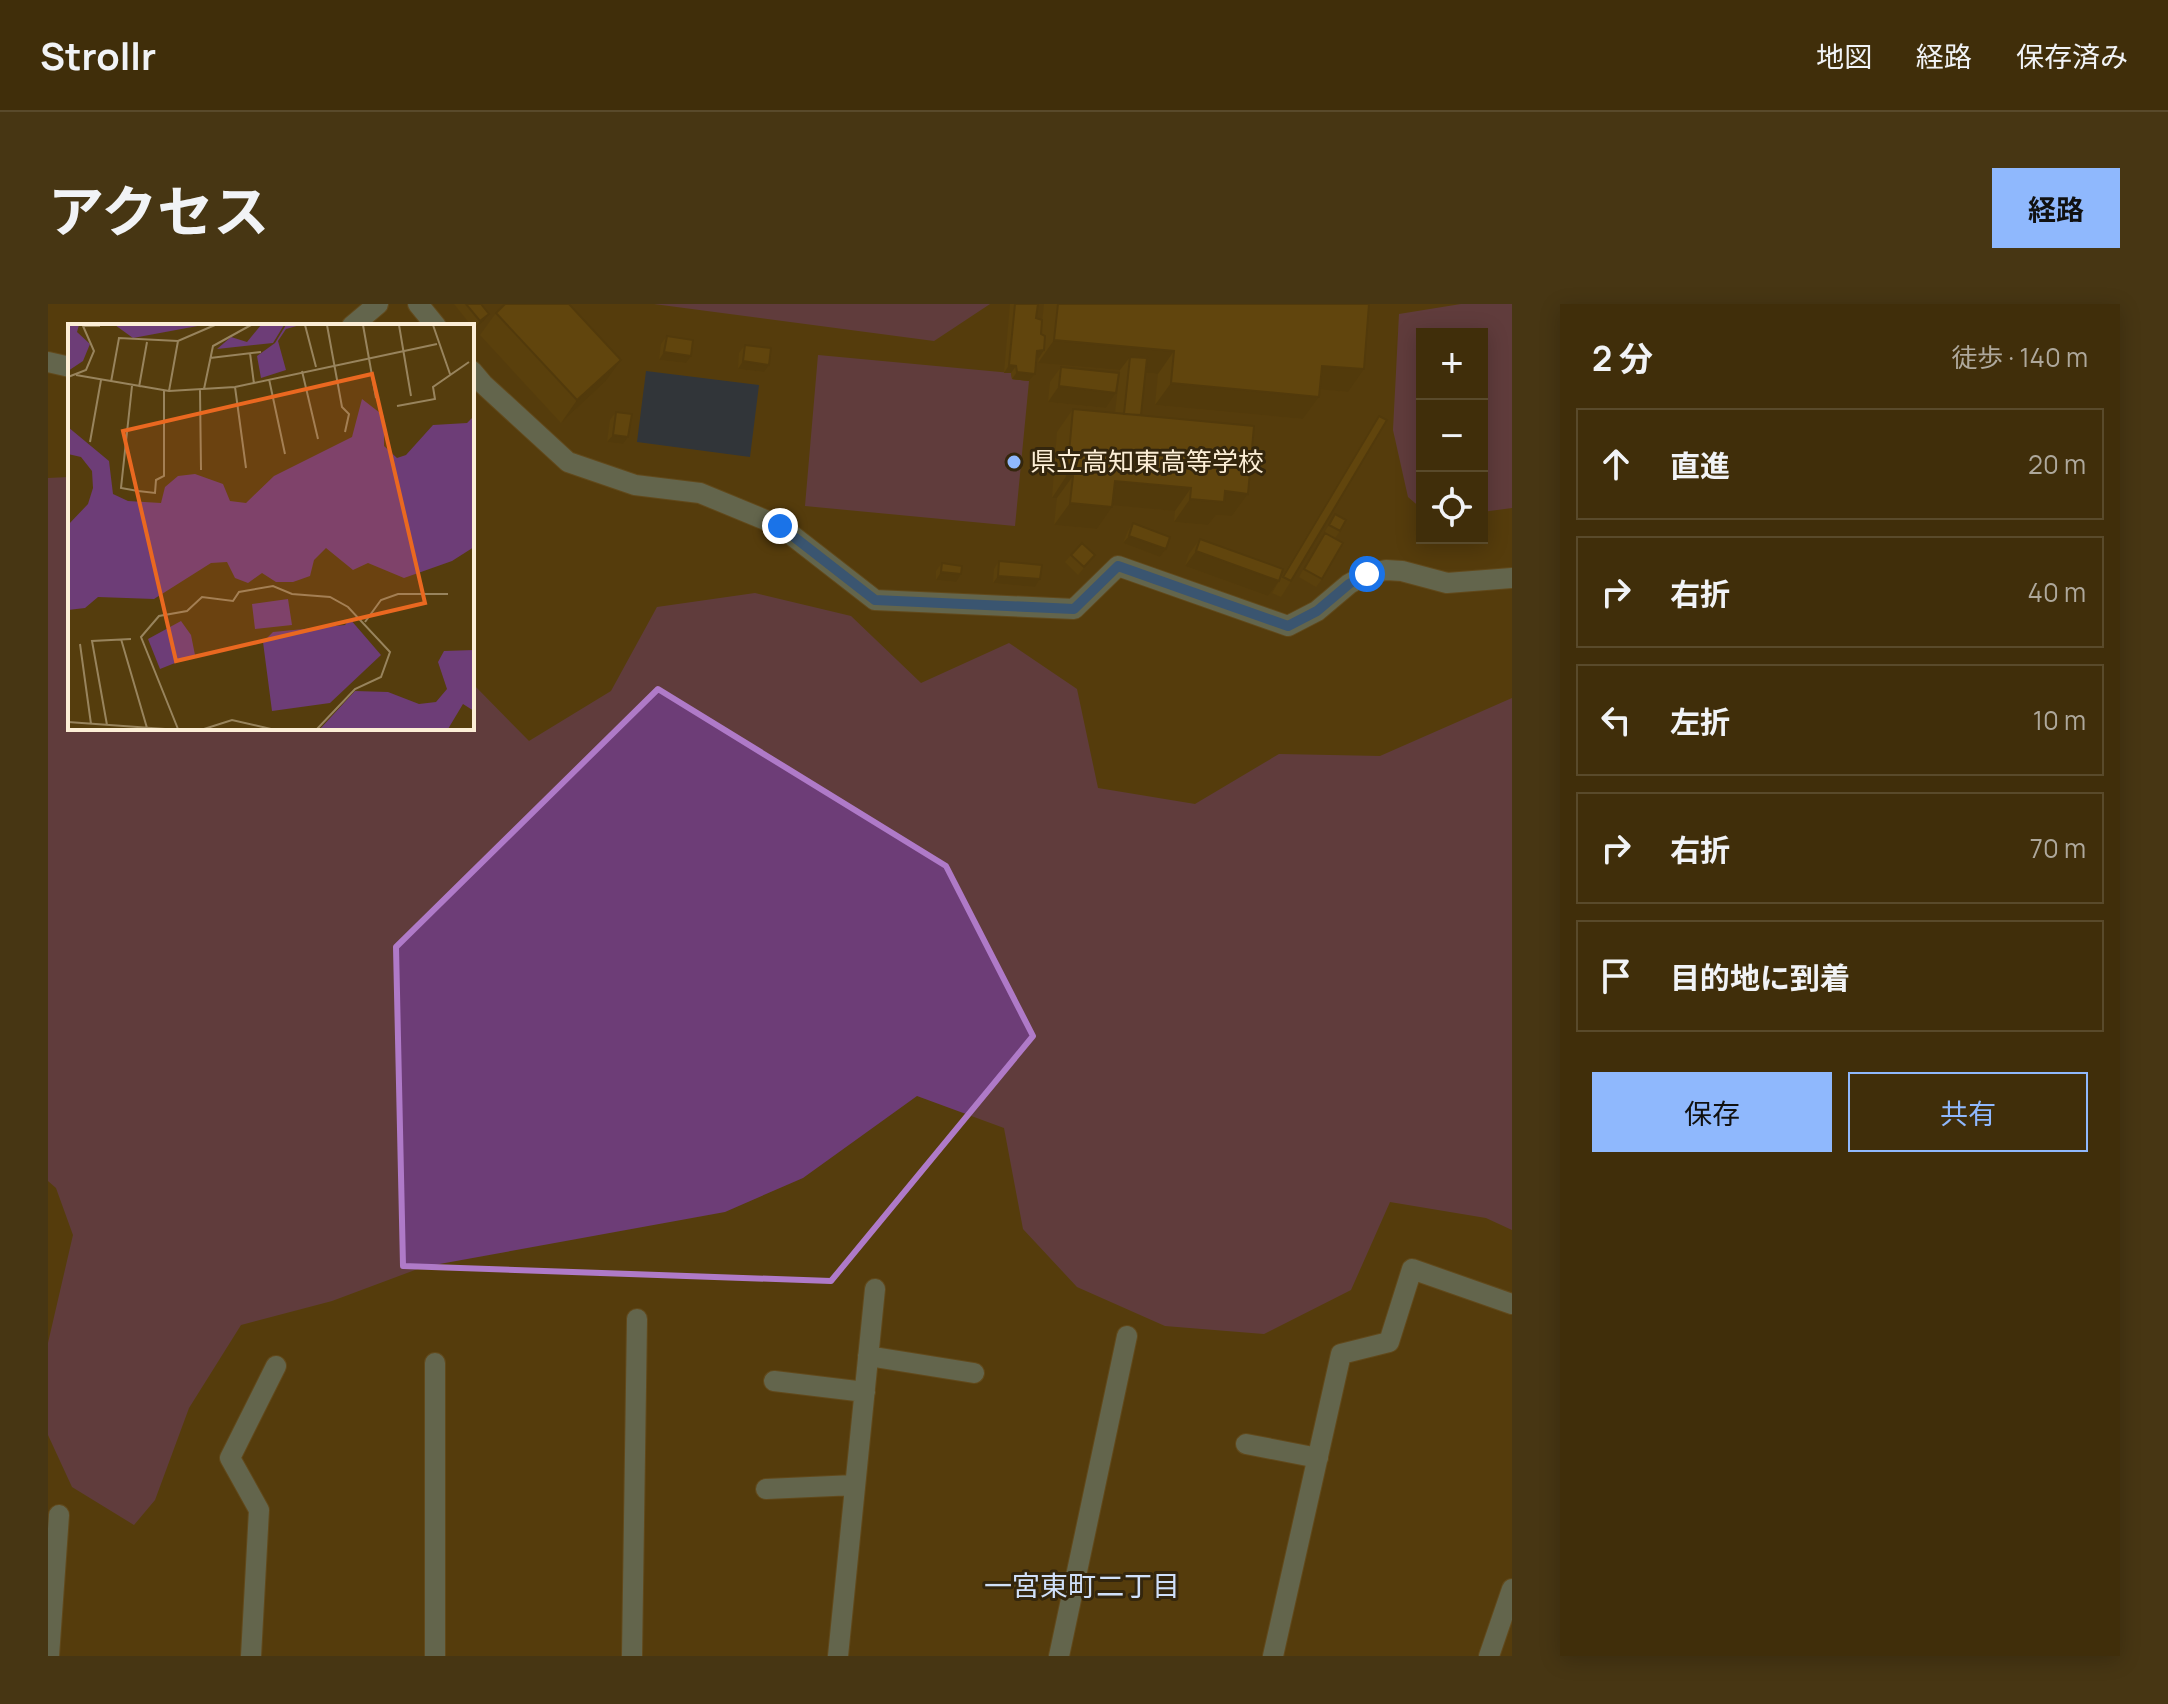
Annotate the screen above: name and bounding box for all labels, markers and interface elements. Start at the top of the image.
text: Strollr [40,29,156,81]
text: 地図 [1816,37,1872,75]
text: 経路 [1916,37,1972,75]
text: 保存済み [2016,37,2128,75]
button: 経路 [1992,168,2120,248]
text: アクセス [48,172,269,249]
inset map [68,324,474,730]
map controls [1416,328,1488,544]
button: + [1416,328,1488,400]
text: 2 分 [1592,335,1653,381]
text: 徒歩 · 140 m [1951,339,2088,375]
button: − [1416,400,1488,472]
icon: ahead [1594,442,1638,486]
place label: 県立高知東高等学校 [1030,443,1264,479]
text: 直進 [1670,445,1730,486]
text: 20 m [2028,446,2086,482]
marker: 県立高知東高等学校 [1005,453,1023,471]
button: locate [1416,472,1488,544]
route end [762,508,798,544]
route start [1349,556,1385,592]
icon: right [1594,570,1638,614]
text: 右折 [1670,573,1730,614]
text: 40 m [2028,574,2086,610]
icon: left [1594,698,1638,742]
text: 左折 [1670,701,1730,742]
text: 10 m [2033,702,2086,738]
icon: right [1594,826,1638,870]
text: 右折 [1670,829,1730,870]
text: 70 m [2030,830,2086,866]
icon: arrive [1594,954,1638,998]
text: 目的地に到着 [1670,957,1850,998]
button: 保存 [1592,1072,1832,1152]
button: 共有 [1848,1072,2088,1152]
district label: 一宮東町二丁目 [984,1566,1180,1604]

